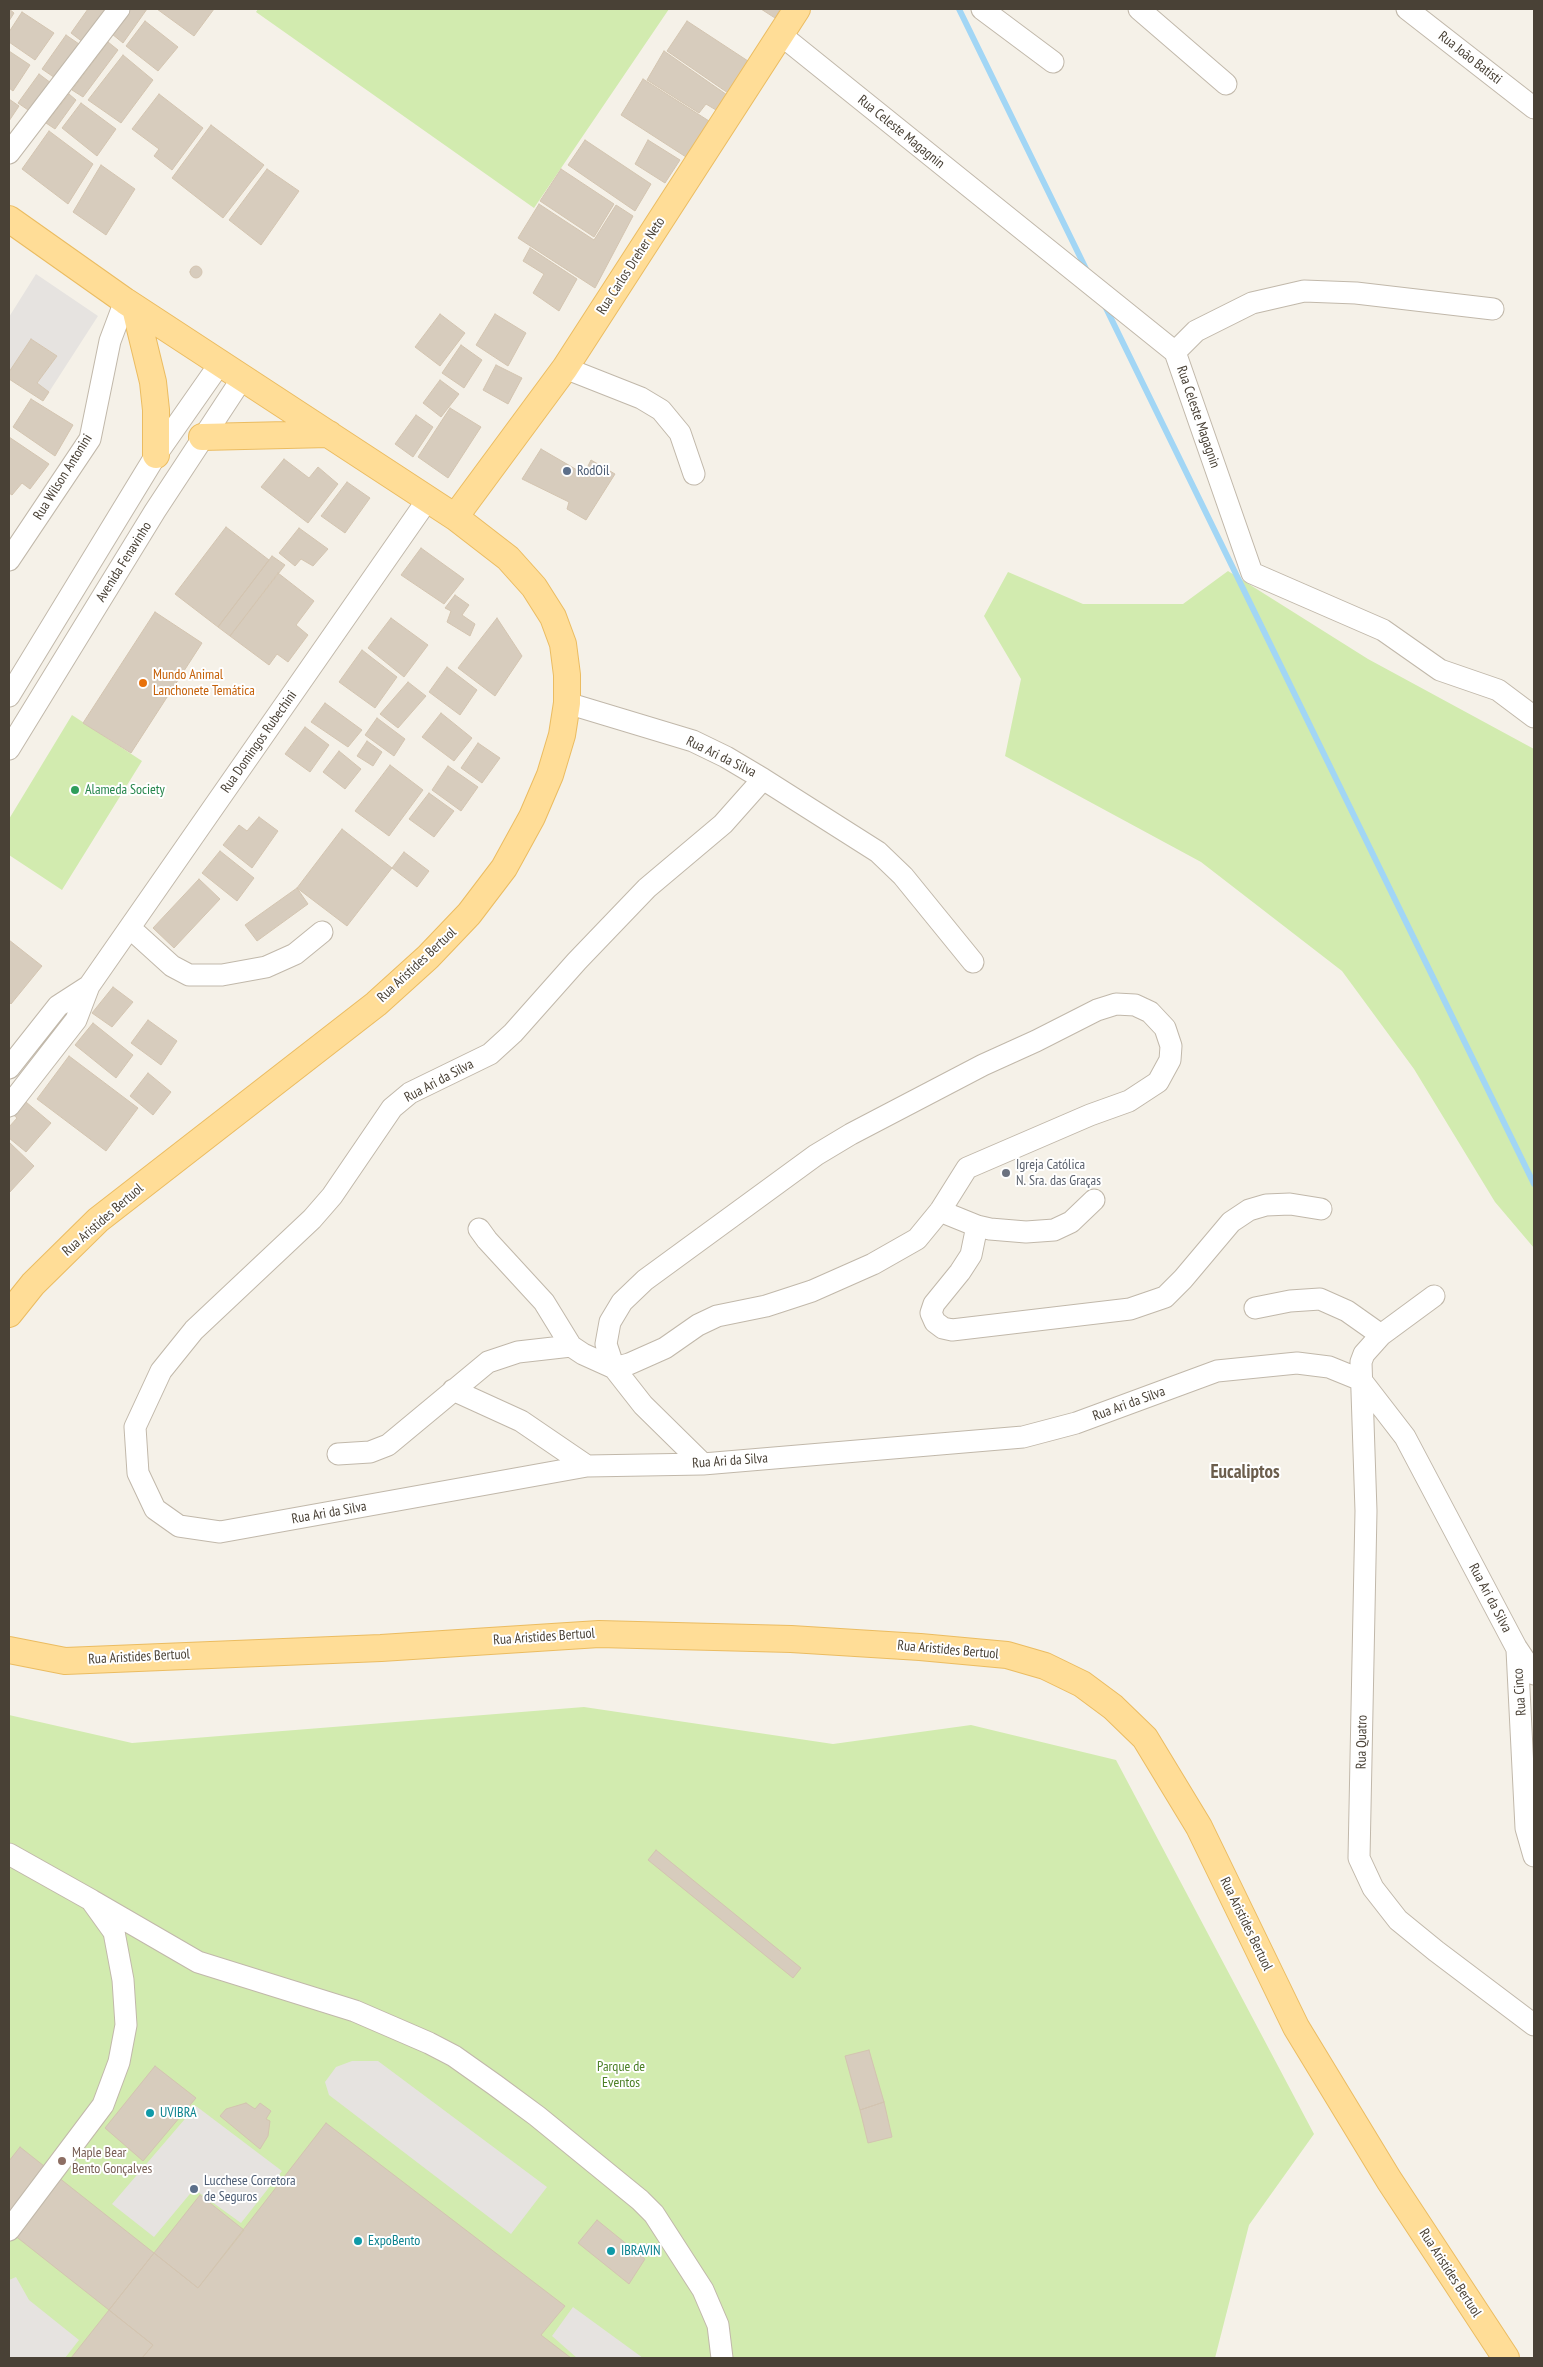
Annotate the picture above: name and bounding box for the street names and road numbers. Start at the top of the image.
street label: Rua João Batisti [1435,28,1505,88]
street label: Rua Celeste Magagnin [854,92,948,172]
street label: Rua Carlos Dreher Neto [593,214,669,318]
street label: Rua Celeste Magagnin [1173,364,1223,470]
street label: Rua Wilson Antonini [30,431,96,523]
street label: Avenida Fenavinho [93,519,155,605]
street label: Rua Domingos Rubechini [217,688,301,796]
street label: Rua Ari da Silva [683,733,759,781]
street label: Rua Aristides Bertuol [374,924,460,1006]
street label: Rua Ari da Silva [402,1056,476,1106]
street label: Rua Aristides Bertuol [59,1180,147,1260]
street label: Rua Ari da Silva [1091,1383,1167,1425]
street label: Rua Ari da Silva [692,1450,768,1472]
street label: Rua Ari da Silva [290,1498,368,1528]
street label: Rua Ari da Silva [1465,1561,1515,1635]
street label: Rua Aristides Bertuol [493,1625,595,1649]
street label: Rua Aristides Bertuol [897,1637,999,1663]
street label: Rua Aristides Bertuol [88,1646,190,1668]
street label: Rua Cinco [1510,1668,1530,1716]
street label: Rua Quatro [1353,1715,1371,1769]
street label: Rua Aristides Bertuol [1216,1875,1276,1973]
street label: Rua Aristides Bertuol [1415,2226,1485,2320]

